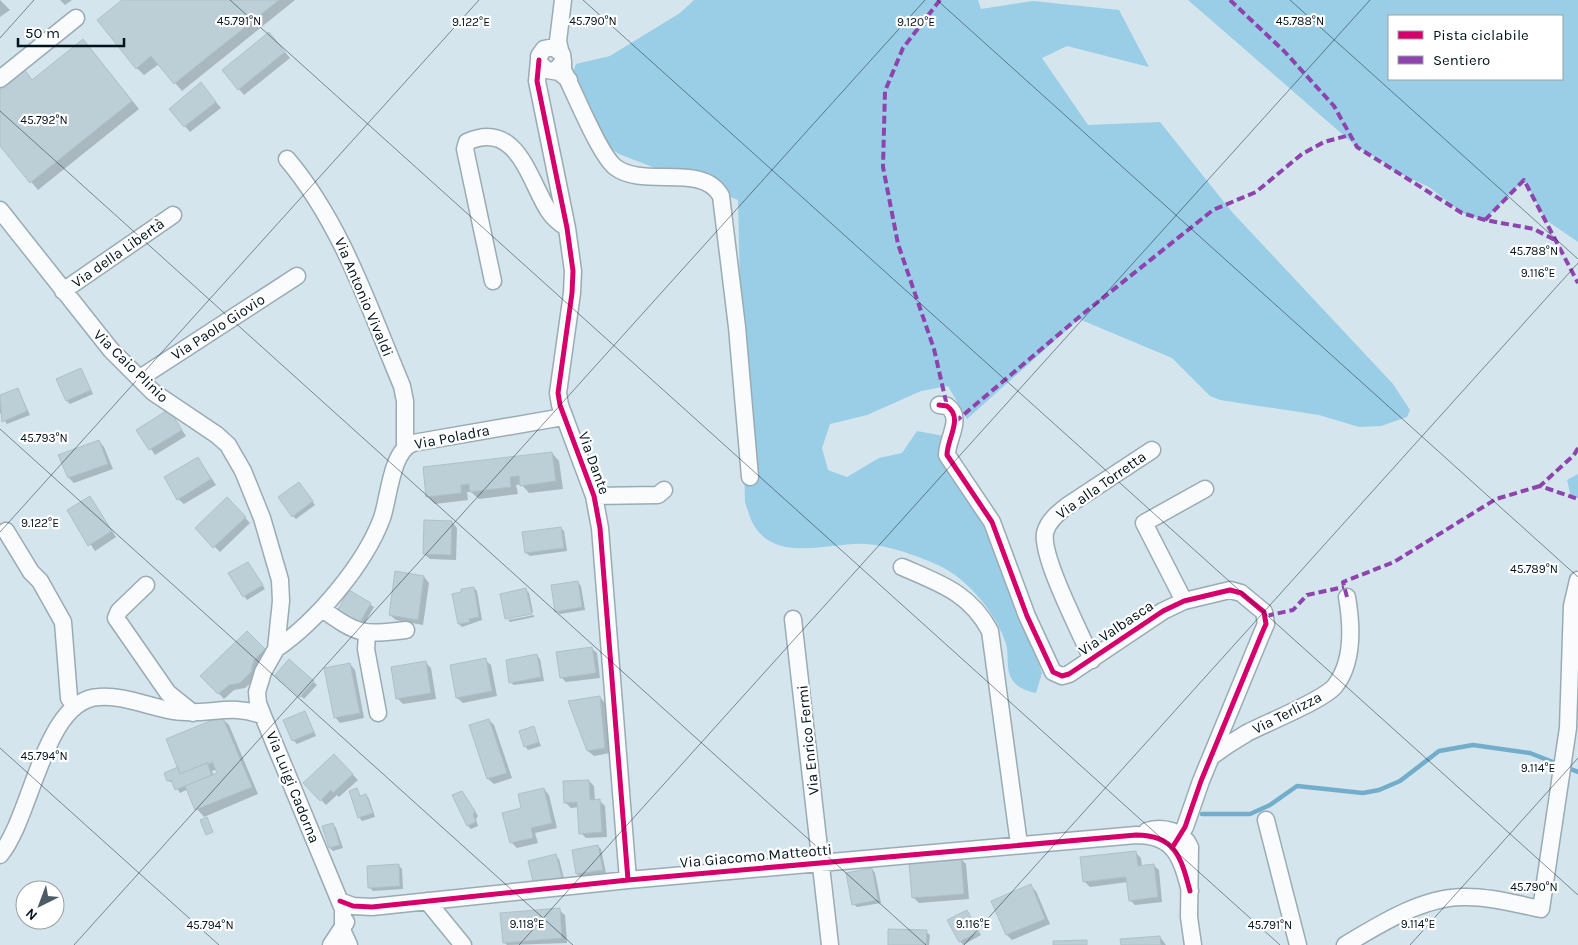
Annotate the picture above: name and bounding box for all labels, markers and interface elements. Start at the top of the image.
text: 45.791°N [217,14,261,28]
text: 45.790°N [569,14,617,28]
text: 45.788°N [1276,14,1324,28]
scale bar [18,15,124,47]
text: 9.122°E [452,15,490,29]
text: 9.120°E [897,15,935,29]
legend [1388,15,1563,80]
text: 50 m [25,24,60,42]
text: Pista ciclabile [1433,26,1529,44]
text: Sentiero [1433,51,1490,69]
text: 45.792°N [20,113,68,127]
street label: Via della Libertà [68,214,168,292]
street label: Via Antonio Vivaldi [331,235,397,359]
text: 45.788°N [1510,244,1558,258]
text: 9.116°E [1521,266,1555,280]
street label: Via Paolo Giovio [168,290,268,364]
street label: Via Caio Plinio [90,326,172,406]
street label: Via Poladra [413,421,491,453]
street label: Via Dante [574,429,614,497]
text: 45.793°N [20,431,68,445]
street label: Via alla Torretta [1052,447,1150,523]
text: 9.122°E [21,516,59,530]
text: 45.789°N [1510,562,1558,576]
street label: Via Valbasca [1075,596,1157,660]
street label: Via Enrico Fermi [793,684,823,796]
street label: Via Terlizza [1249,688,1325,738]
street label: Via Luigi Cadorna [262,728,324,846]
text: 45.794°N [20,749,68,763]
text: 9.114°E [1521,761,1555,775]
street label: Via Giacomo Matteotti [679,840,833,872]
north arrow [15,880,65,930]
text: 45.790°N [1510,880,1558,894]
text: N [22,905,41,924]
text: 9.118°E [509,917,545,931]
text: 9.116°E [956,917,990,931]
text: 9.114°E [1401,917,1435,931]
text: 45.794°N [186,918,234,932]
text: 45.791°N [1248,918,1292,932]

